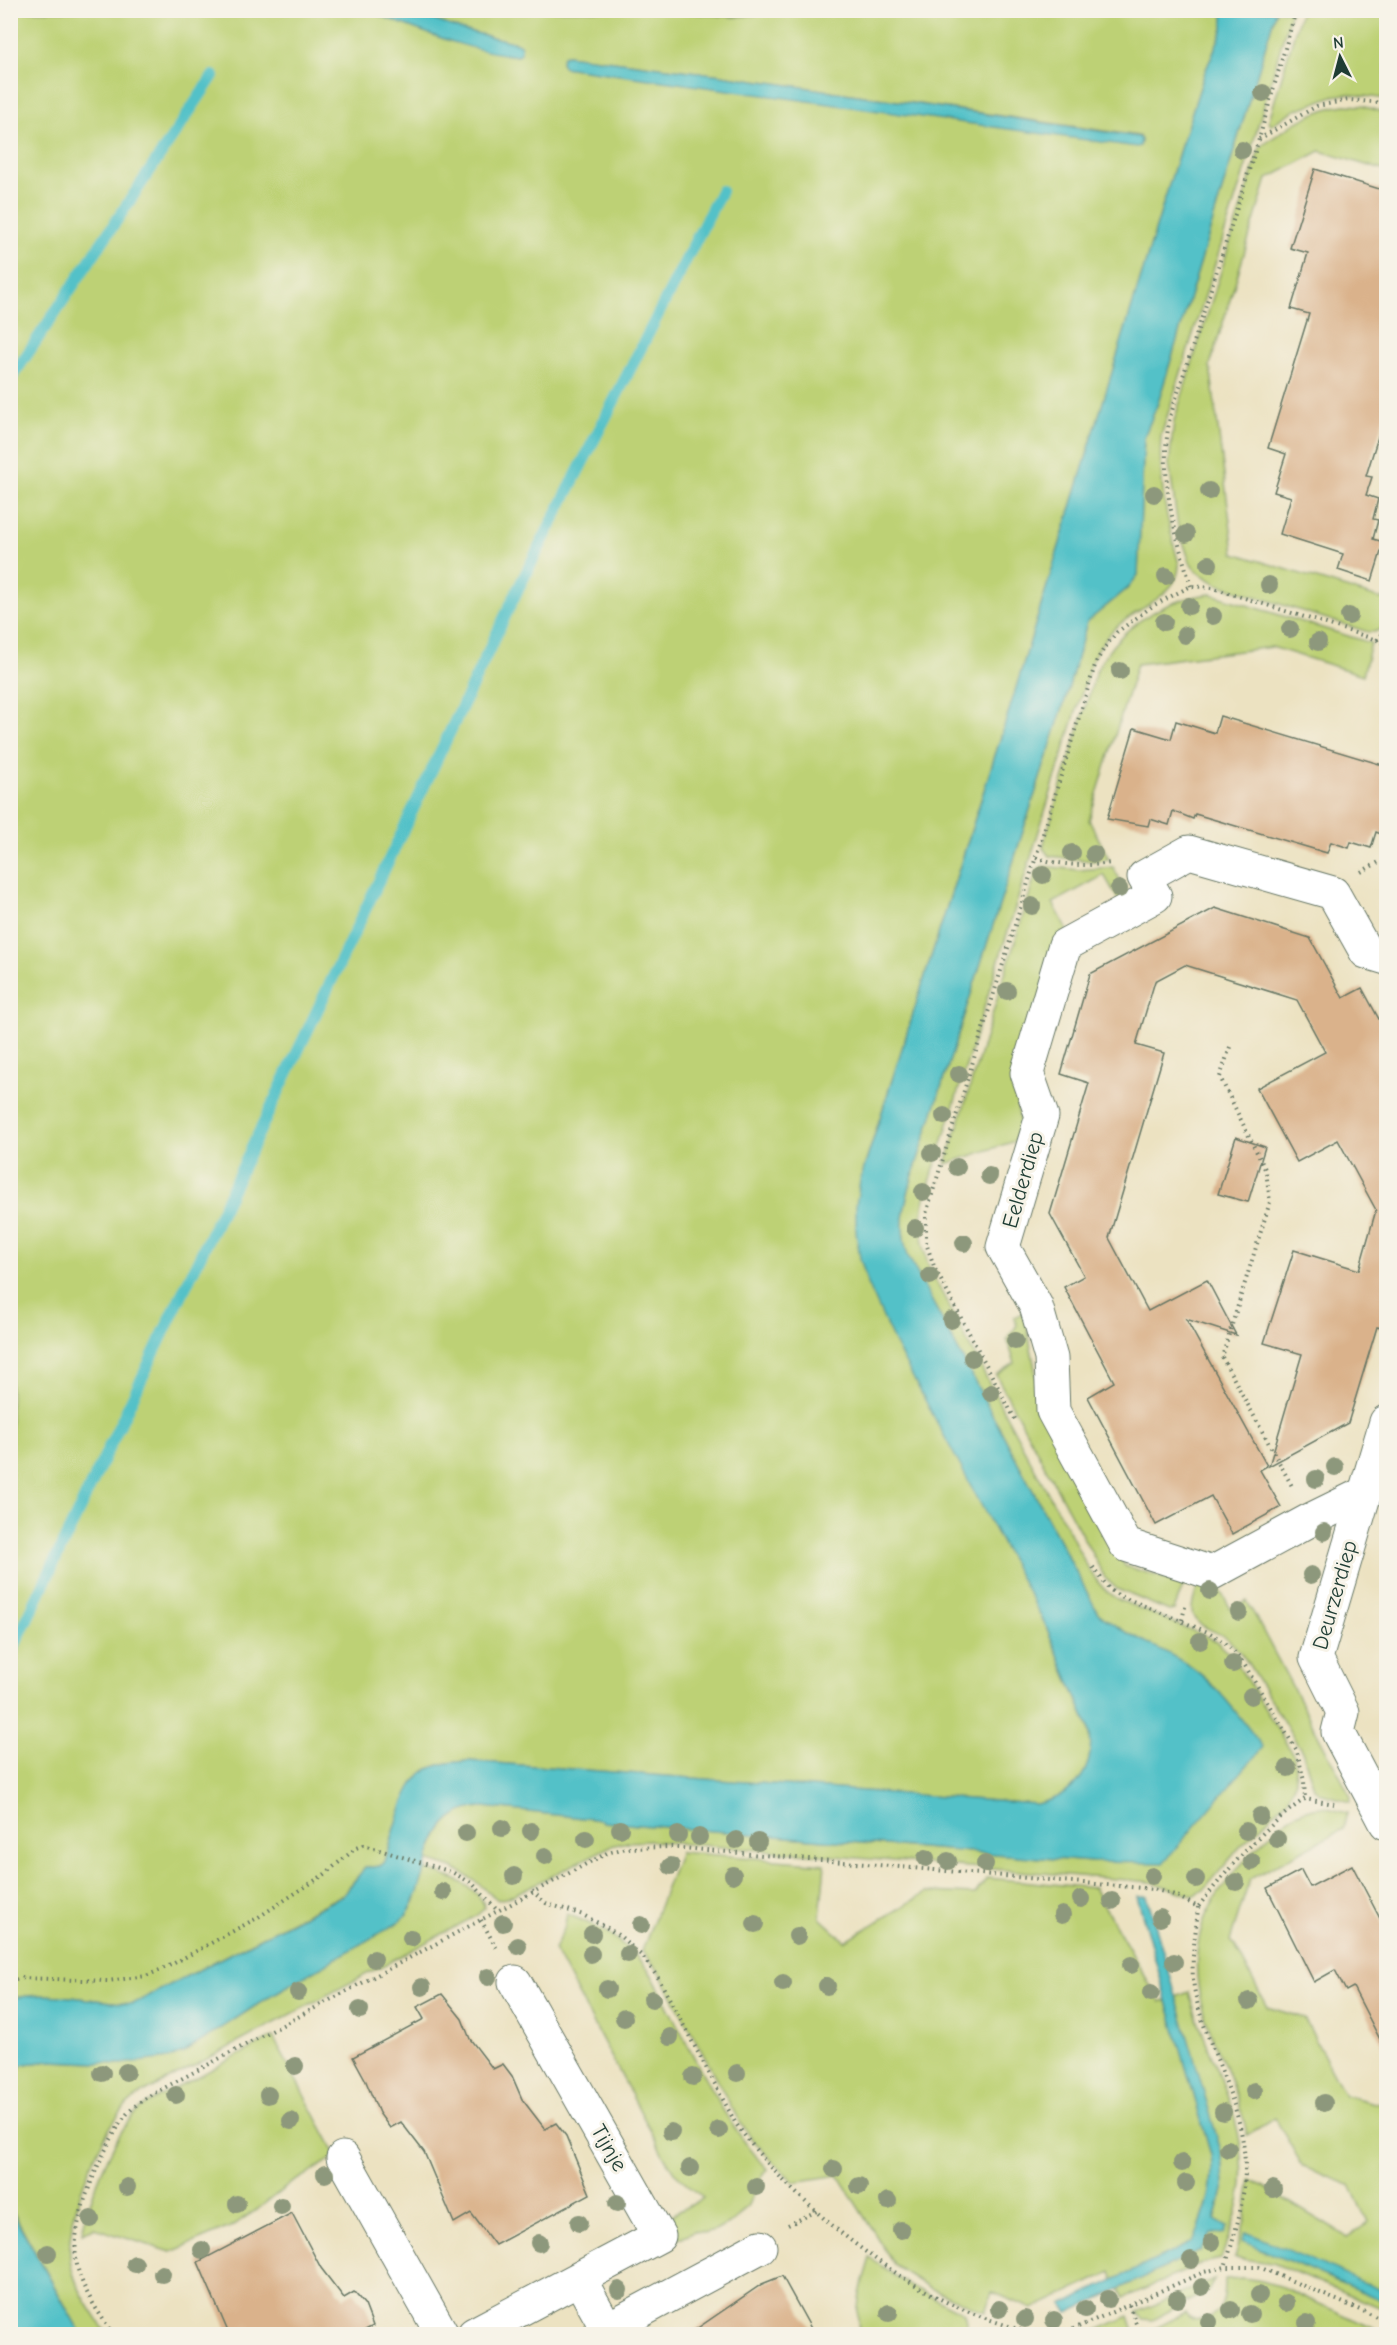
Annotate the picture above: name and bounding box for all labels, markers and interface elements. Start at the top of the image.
north arrow [1310,27,1370,87]
text: N [1332,34,1345,53]
street label: Eelderdiep [997,1129,1049,1231]
street label: Deurzerdiep [1307,1537,1363,1653]
street label: Tijnje [585,2120,633,2176]

